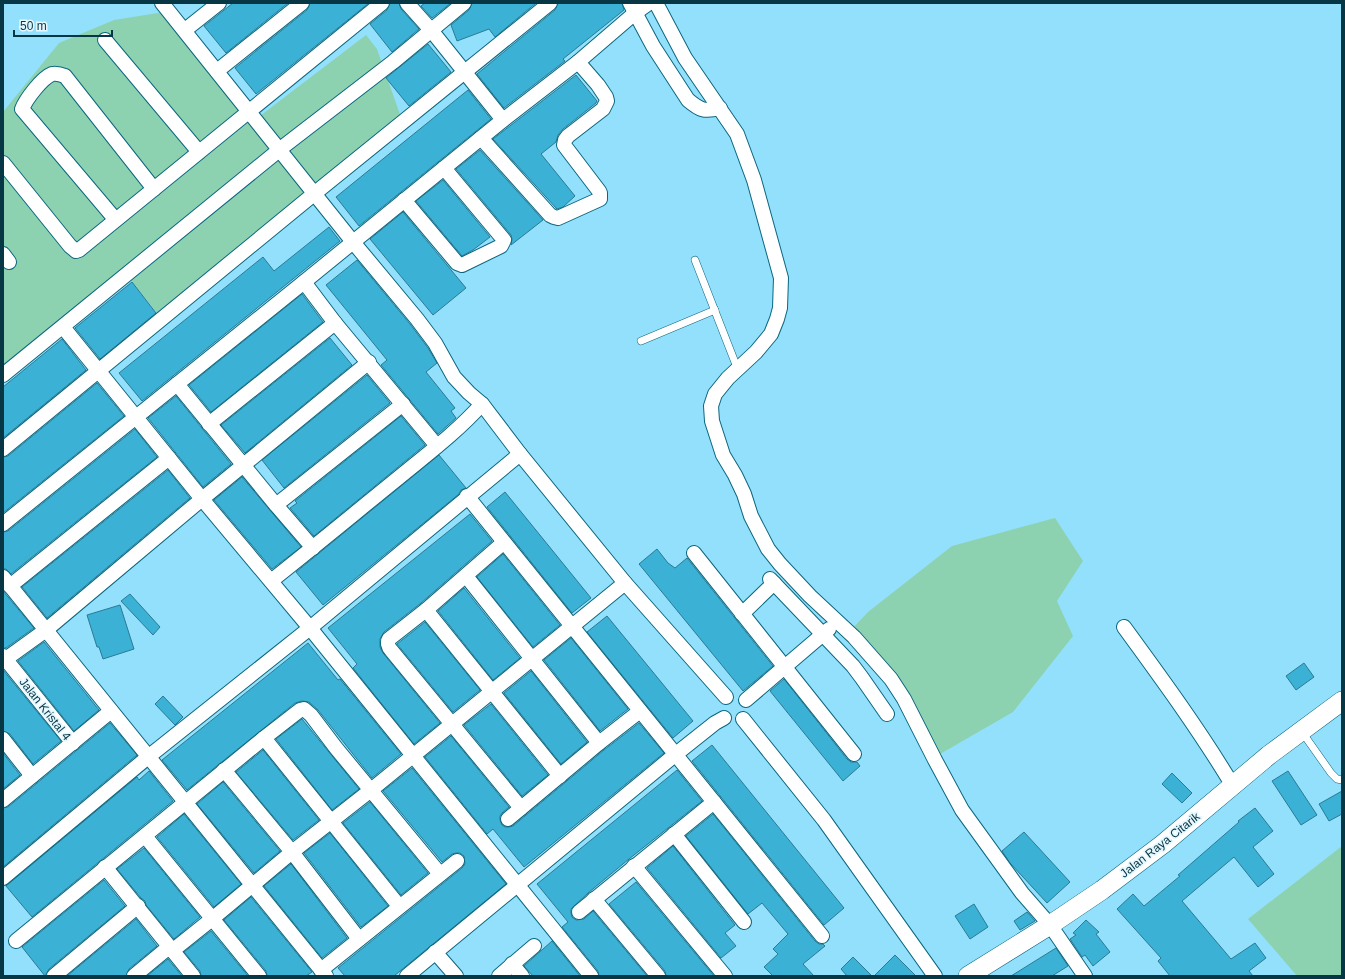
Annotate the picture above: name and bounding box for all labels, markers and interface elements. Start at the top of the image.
scale bar [14,12,112,38]
text: 50 m [20,19,47,33]
street label: Jalan Kristal 4 [16,675,74,743]
street label: Jalan Raya Citarik [1117,809,1203,880]

